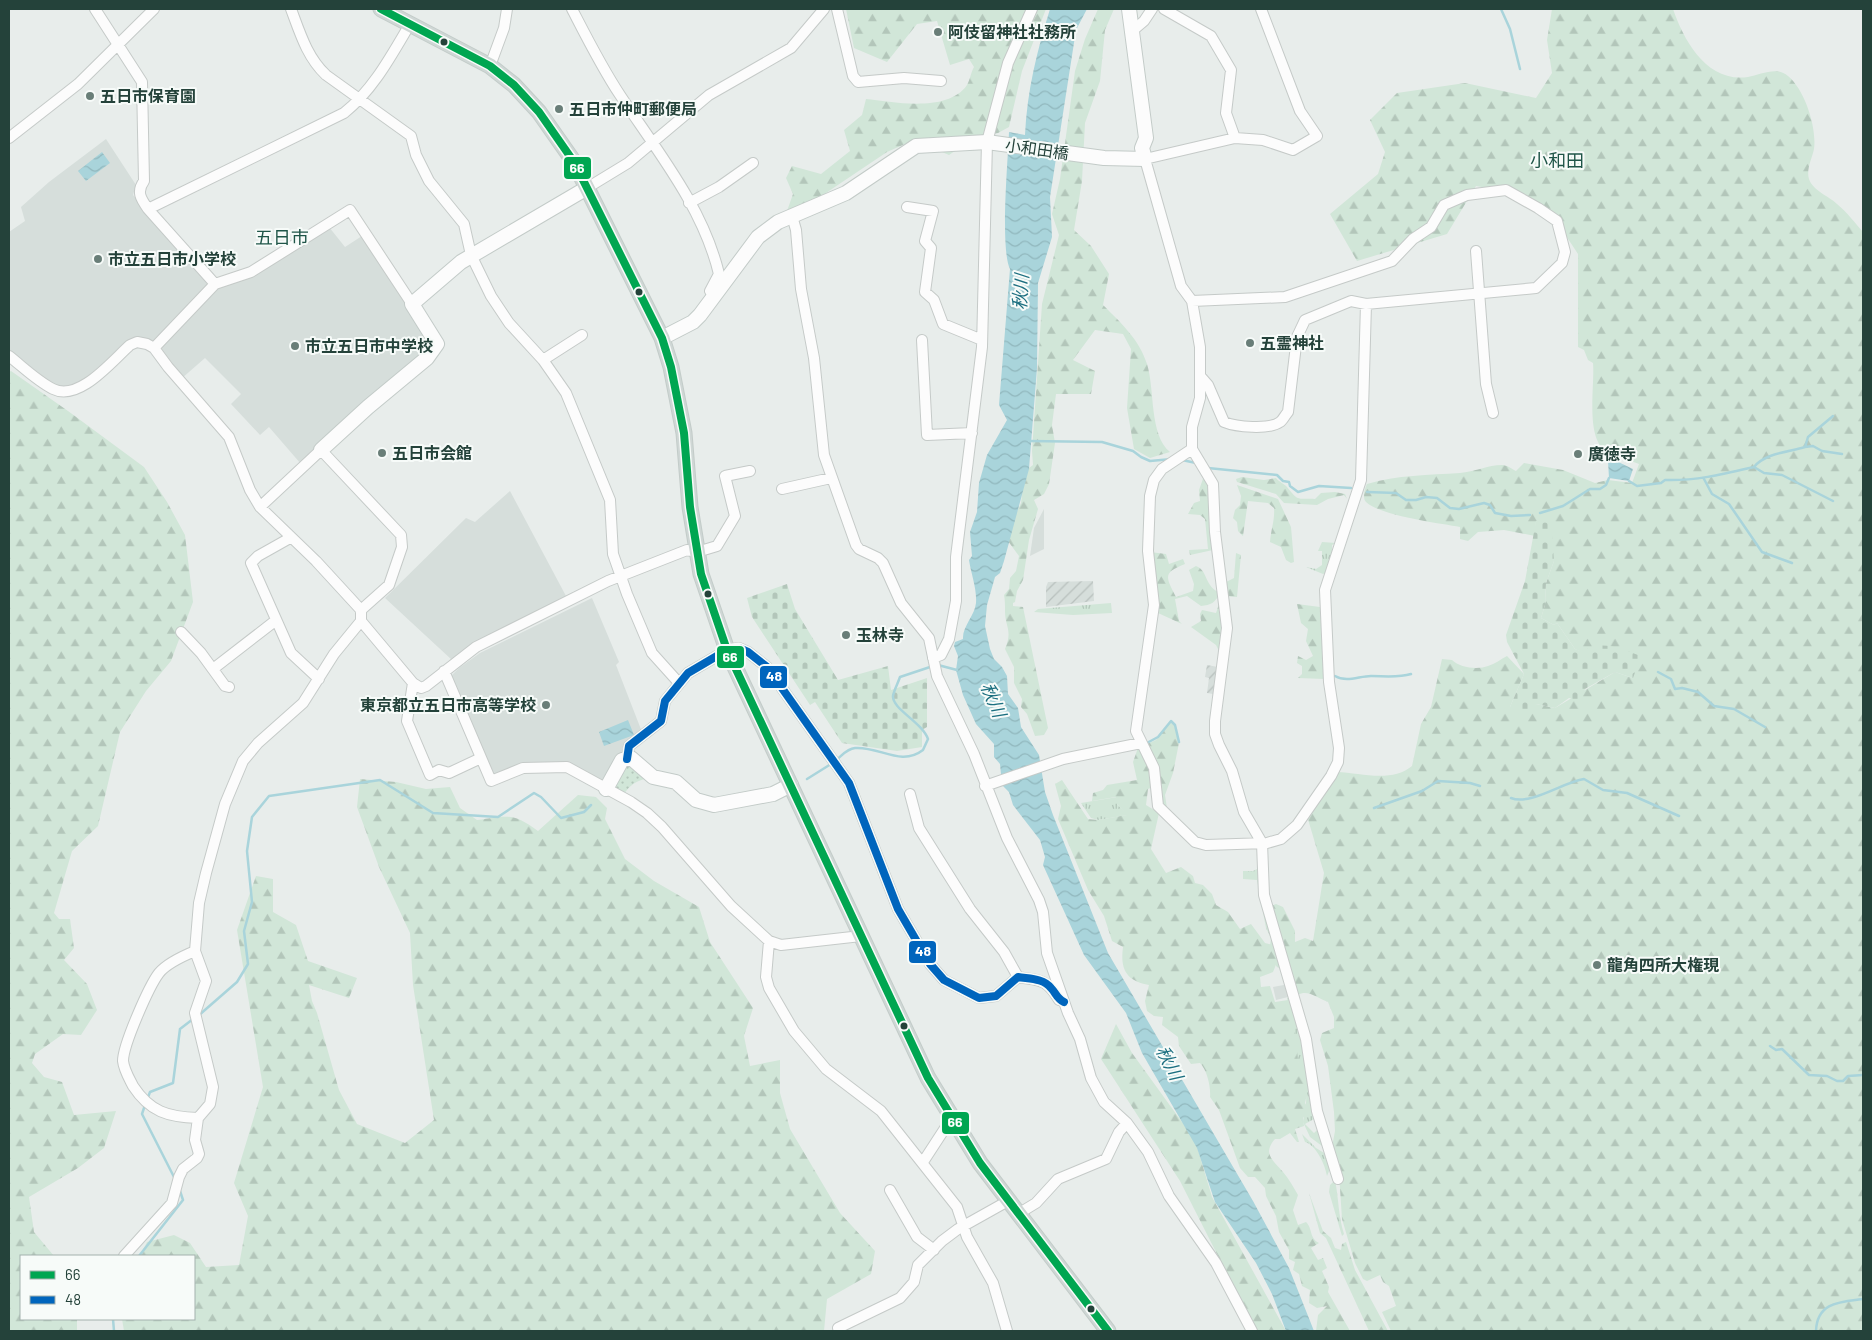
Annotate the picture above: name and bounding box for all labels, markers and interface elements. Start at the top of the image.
place label: 阿伎留神社社務所 [948,22,1076,41]
marker: 阿伎留神社社務所 [932,26,944,38]
unlabelled marker [439,37,449,47]
place label: 五日市保育園 [100,86,196,105]
marker: 五日市保育園 [84,90,96,102]
place label: 五日市仲町郵便局 [569,99,697,118]
marker: 五日市仲町郵便局 [553,103,565,115]
street label: 小和田橋 [1004,135,1070,162]
district label: 小和田 [1530,149,1584,171]
line badge: 66 [563,156,592,180]
text: 66 [569,159,585,176]
district label: 五日市 [255,226,309,248]
place label: 市立五日市小学校 [108,249,236,268]
marker: 市立五日市小学校 [92,253,104,265]
water label: 秋川 [1008,271,1032,311]
unlabelled marker [634,287,644,297]
place label: 五霊神社 [1260,333,1324,352]
place label: 市立五日市中学校 [305,336,433,355]
marker: 五霊神社 [1244,337,1256,349]
marker: 市立五日市中学校 [289,340,301,352]
place label: 五日市会館 [392,443,472,462]
place label: 廣徳寺 [1588,444,1636,463]
marker: 五日市会館 [376,447,388,459]
marker: 廣徳寺 [1572,448,1584,460]
unlabelled marker [703,589,713,599]
place label: 玉林寺 [856,625,904,644]
marker: 玉林寺 [840,629,852,641]
line badge: 66 [716,645,745,669]
text: 66 [722,648,738,665]
line badge: 48 [759,665,788,689]
text: 48 [766,667,782,684]
water label: 秋川 [977,679,1012,722]
place label: 東京都立五日市高等学校 [360,695,536,714]
marker: 東京都立五日市高等学校 [540,699,552,711]
line badge: 48 [908,940,937,964]
text: 48 [915,942,931,959]
place label: 龍角四所大権現 [1607,955,1719,974]
marker: 龍角四所大権現 [1591,959,1603,971]
unlabelled marker [899,1021,909,1031]
water label: 秋川 [1152,1042,1189,1085]
line badge: 66 [941,1111,970,1135]
text: 66 [947,1113,963,1130]
legend [20,1255,195,1320]
text: 66 [65,1265,80,1283]
text: 48 [65,1290,81,1308]
unlabelled marker [1086,1304,1096,1314]

